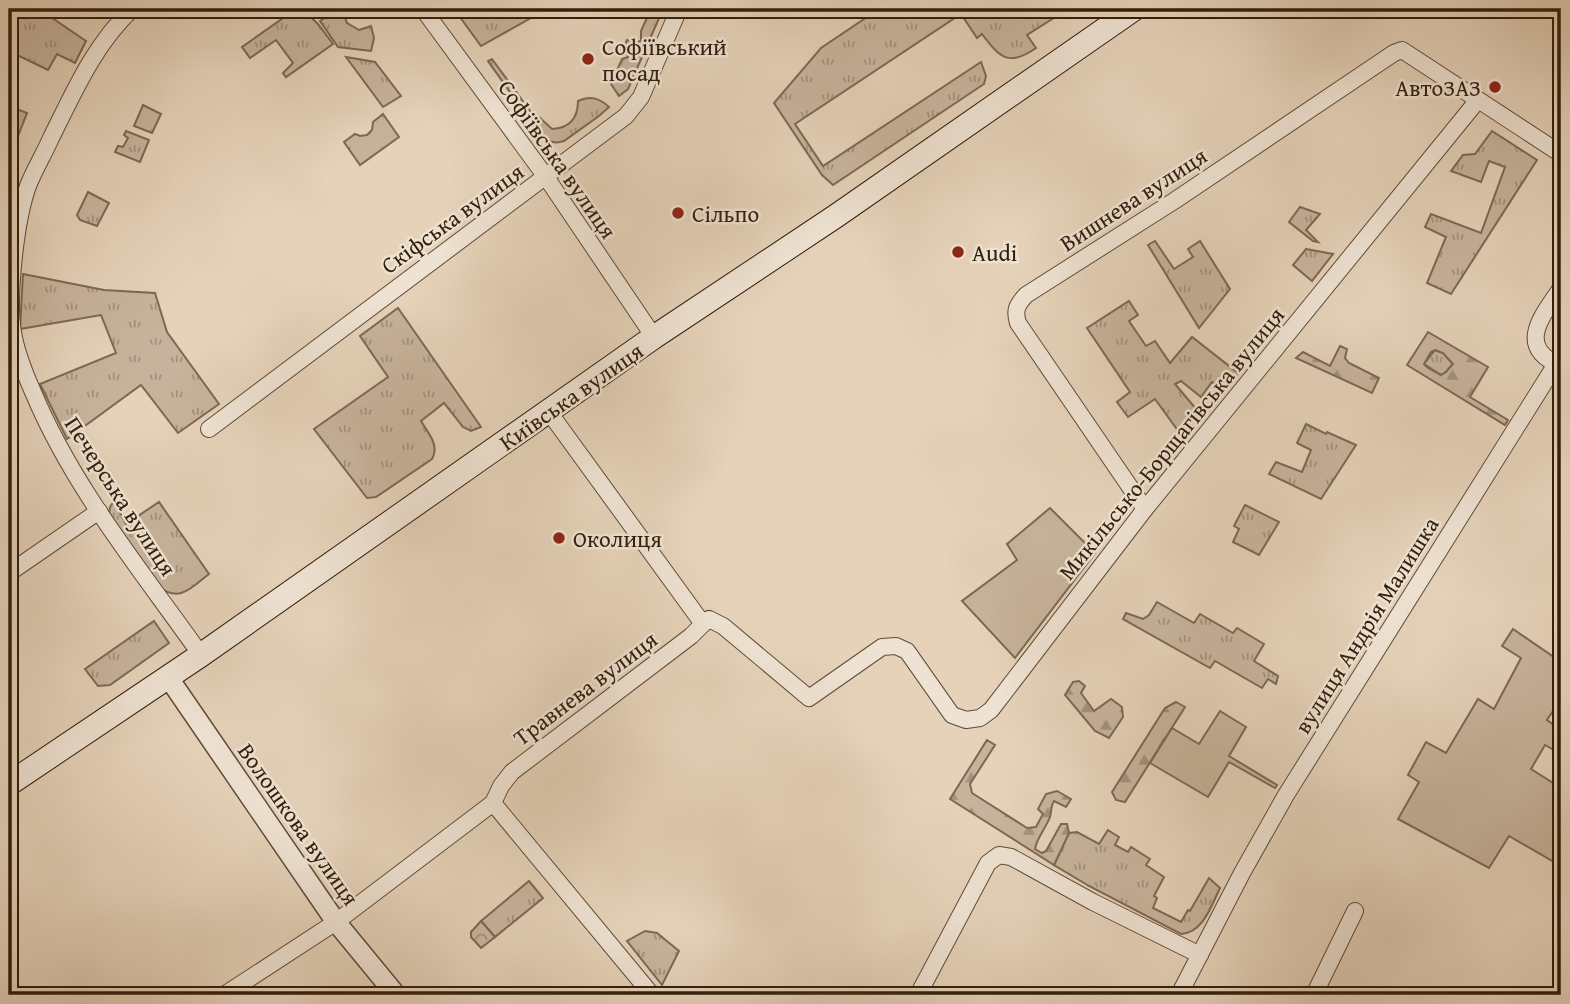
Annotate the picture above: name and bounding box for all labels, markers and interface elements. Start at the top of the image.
place label: Софіївський посад [602,30,727,89]
marker: Софіївський посад [580,51,596,67]
place label: АвтоЗАЗ [1395,71,1481,104]
street label: Софіївська вулиця [491,73,625,246]
marker: АвтоЗАЗ [1487,79,1503,95]
street label: Вишнева вулиця [1053,139,1213,259]
street label: Скіфська вулиця [374,155,531,281]
place label: Сільпо [692,197,759,230]
marker: Сільпо [670,205,686,221]
place label: Audi [972,236,1017,269]
marker: Audi [950,244,966,260]
street label: Микільсько-Борщагівська вулиця [1050,299,1292,587]
street label: Київська вулиця [492,334,650,458]
street label: Печерська вулиця [57,410,185,583]
street label: вулиця Андрія Малишка [1286,510,1446,740]
place label: Околиця [573,522,662,555]
marker: Околиця [551,530,567,546]
street label: Травнева вулиця [506,623,664,753]
street label: Волошкова вулиця [231,736,368,912]

